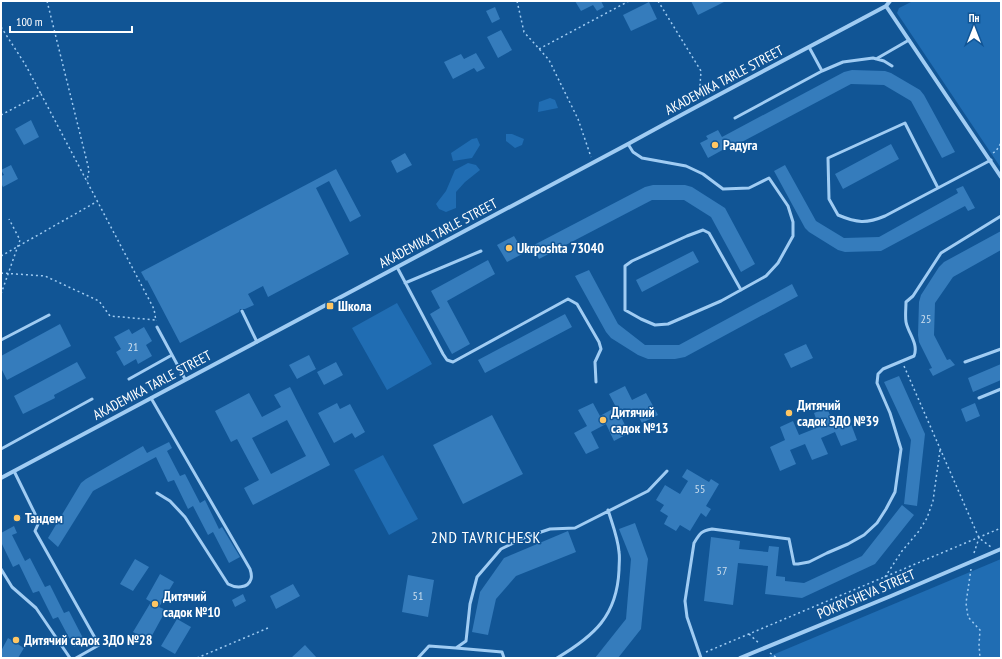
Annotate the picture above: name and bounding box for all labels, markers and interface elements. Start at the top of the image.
scale bar [10,8,132,34]
north arrow [954,8,994,48]
text: Пн [969,11,979,25]
text: 100 m [16,14,43,29]
street label: AKADEMIKA TARLE STREET [662,41,787,119]
place label: Радуга [723,136,758,154]
marker: Радуга [710,140,720,150]
street label: AKADEMIKA TARLE STREET [376,194,501,272]
place label: Ukrposhta 73040 [517,239,604,257]
marker: Ukrposhta 73040 [504,243,514,253]
place label: Школа [338,297,372,315]
marker: Школа [325,301,335,311]
house number: 25 [921,311,931,326]
house number: 21 [128,339,138,354]
street label: AKADEMIKA TARLE STREET [90,346,215,424]
place label: Дитячий садок ЗДО №39 [797,396,879,430]
place label: Дитячий садок №13 [611,403,669,437]
marker: Дитячий садок ЗДО №39 [784,408,794,418]
marker: Дитячий садок №13 [598,415,608,425]
house number: 55 [695,481,705,496]
place label: Тандем [25,509,63,527]
marker: Тандем [12,513,22,523]
district label: 2ND TAVRICHESK [431,527,541,547]
house number: 57 [717,563,727,578]
street label: POKRYSHEVA STREET [814,565,919,623]
place label: Дитячий садок №10 [163,587,221,621]
house number: 51 [413,588,423,603]
marker: Дитячий садок №10 [150,599,160,609]
place label: Дитячий садок ЗДО №28 [24,631,152,649]
marker: Дитячий садок ЗДО №28 [11,635,21,645]

